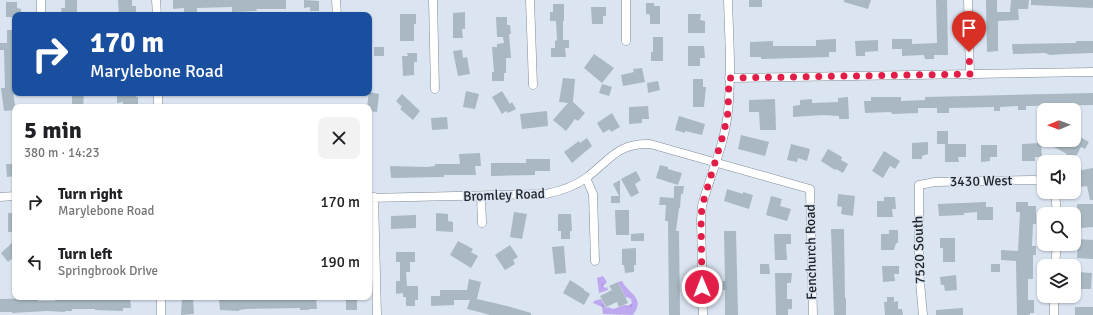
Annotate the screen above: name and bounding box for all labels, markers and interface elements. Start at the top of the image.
pin [952,11,986,52]
icon: arrive [958,17,980,39]
text: 170 m [90,26,164,60]
icon: right [24,28,76,80]
text: Marylebone Road [90,60,223,82]
north arrow [1037,103,1081,147]
map controls [1037,103,1081,303]
text: 5 min [24,115,82,145]
button: close [318,117,360,159]
text: 380 m · 14:23 [24,145,100,161]
button: sound [1037,155,1081,199]
street label: 3430 West [950,172,1013,190]
text: Turn right [58,185,123,203]
street label: Bromley Road [463,185,545,205]
icon: right [24,191,46,213]
text: 170 m [320,193,360,211]
text: Marylebone Road [58,203,154,219]
street label: Fenchurch Road [802,204,820,300]
button: search [1037,207,1081,251]
street label: 7520 South [909,215,929,285]
text: Turn left [58,245,112,263]
icon: left [24,251,46,273]
text: 190 m [320,253,360,271]
button: layers [1037,259,1081,303]
text: Springbrook Drive [58,263,158,279]
position arrow [681,266,723,308]

